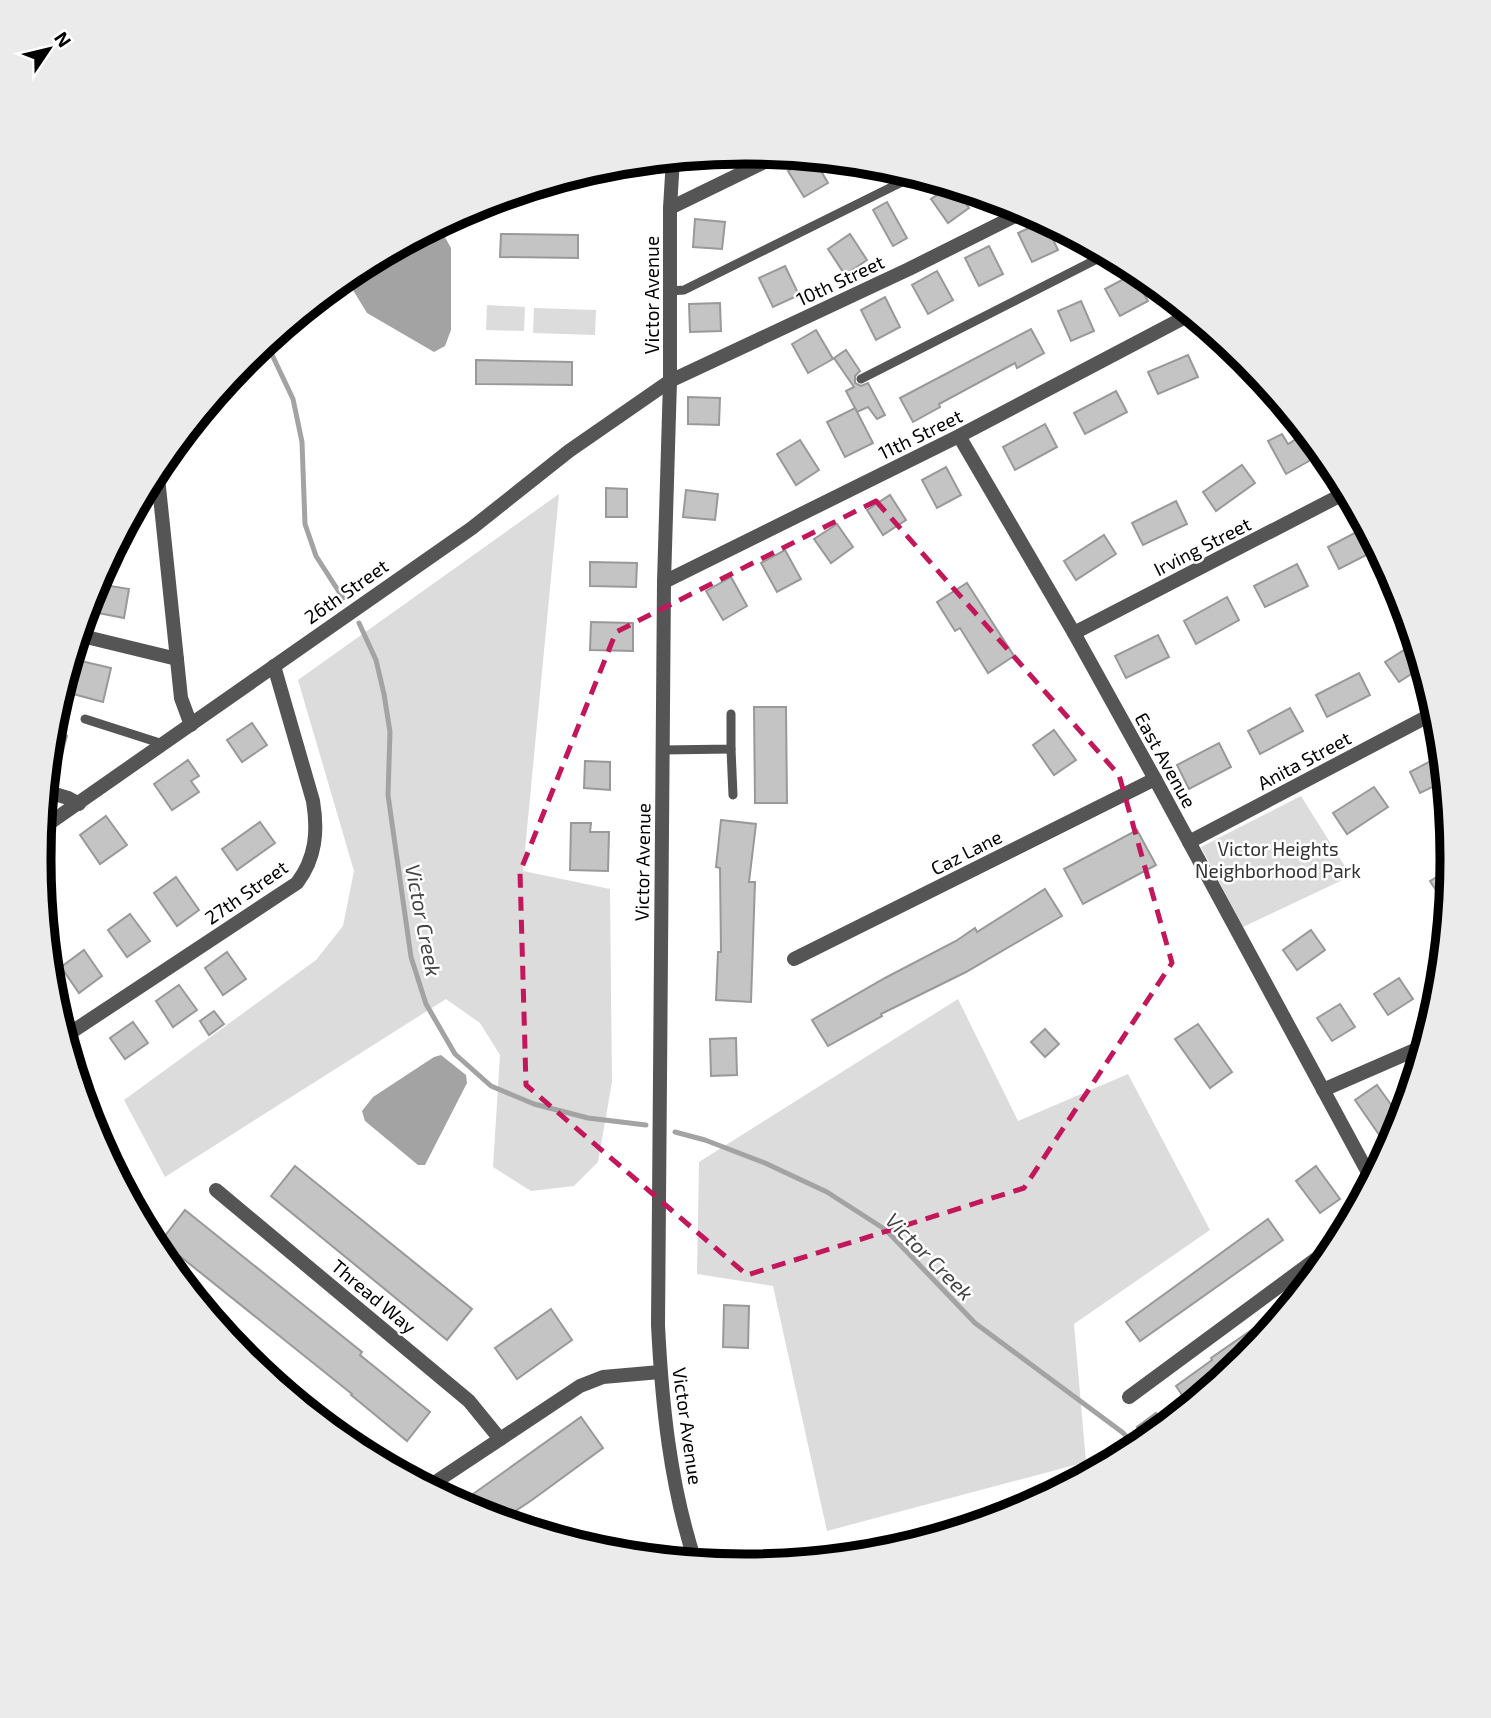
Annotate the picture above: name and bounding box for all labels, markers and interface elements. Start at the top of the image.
north arrow [14,14,84,84]
text: N [50,27,77,51]
street label: Victor Avenue [640,236,663,354]
street label: 10th Street [792,250,888,310]
street label: 11th Street [874,404,966,464]
street label: Irving Street [1150,512,1254,580]
street label: 26th Street [300,554,392,628]
street label: East Avenue [1130,708,1202,812]
street label: Anita Street [1253,726,1355,794]
street label: Victor Avenue [629,803,655,921]
street label: Caz Lane [927,824,1005,880]
park label: Victor Heights Neighborhood Park [1195,837,1361,882]
street label: 27th Street [200,855,292,929]
water label: Victor Creek [401,862,447,978]
water label: Victor Creek [881,1207,979,1305]
street label: Thread Way [327,1254,421,1338]
street label: Victor Avenue [668,1366,708,1486]

